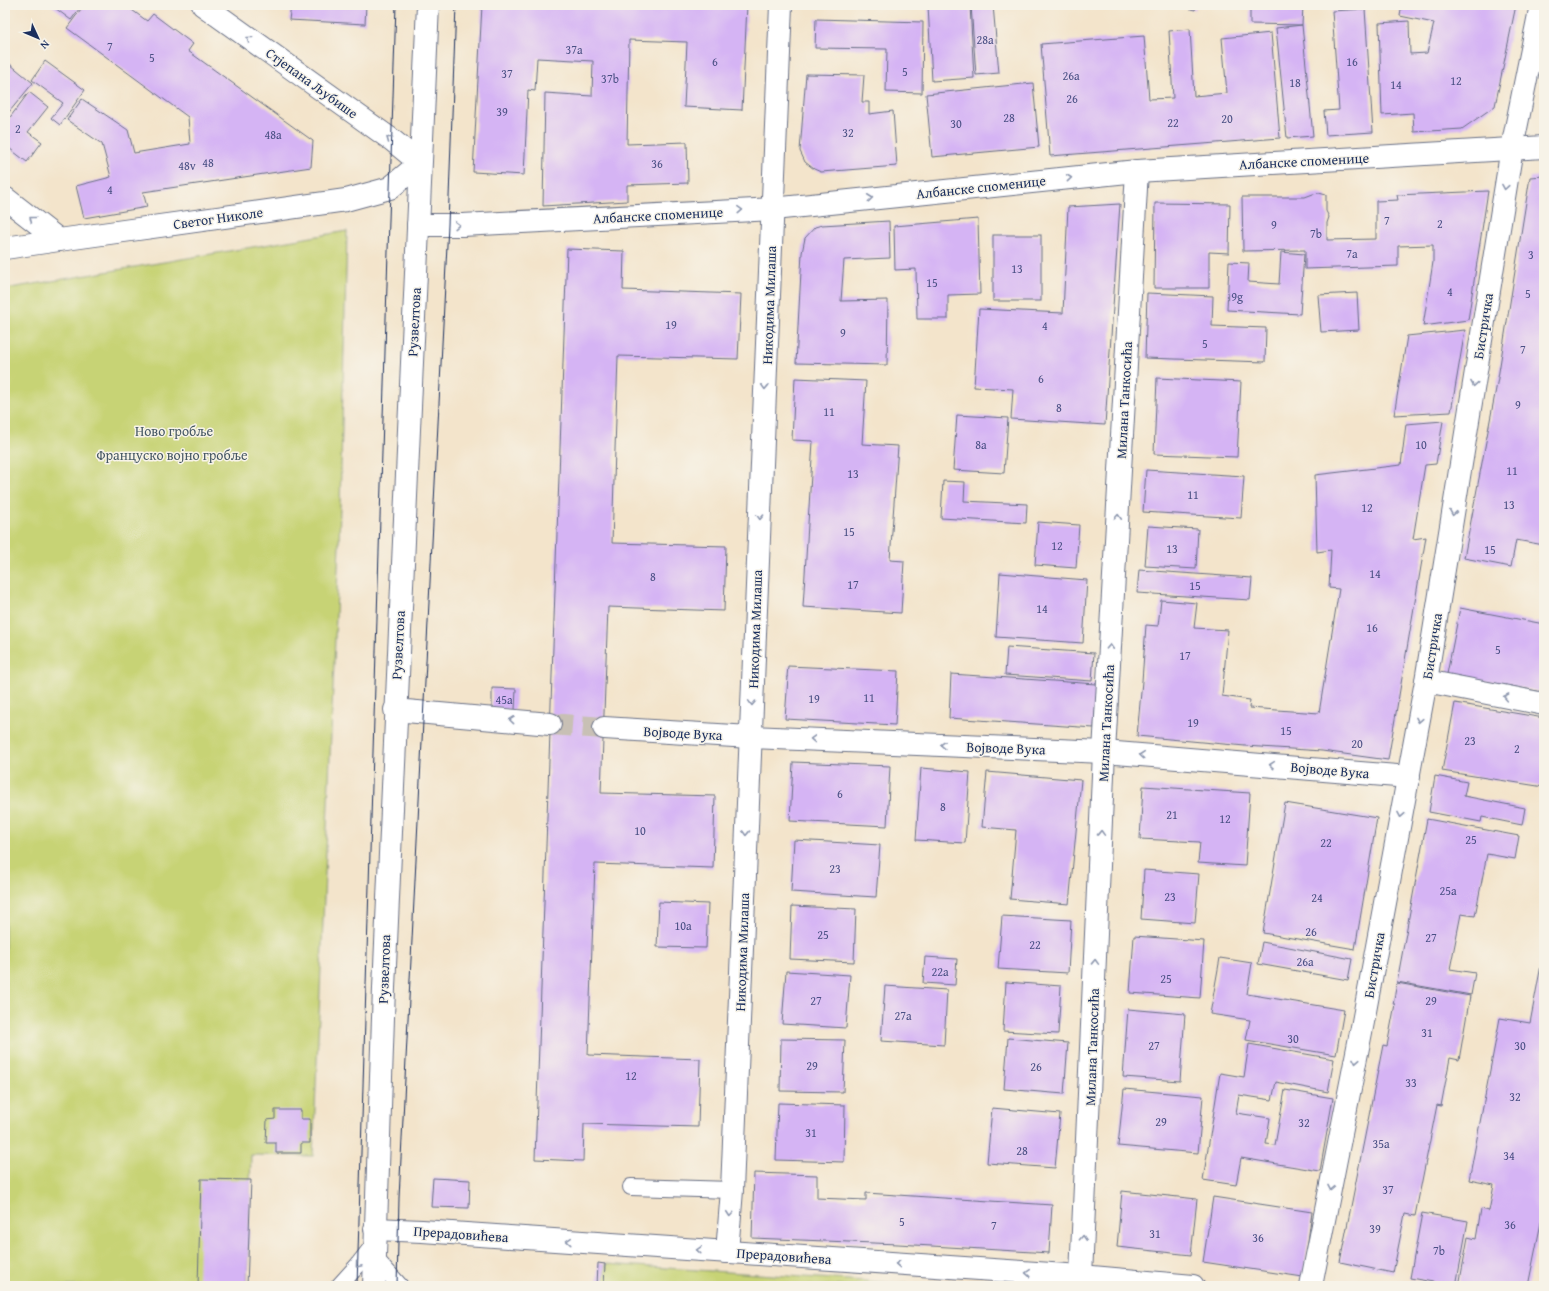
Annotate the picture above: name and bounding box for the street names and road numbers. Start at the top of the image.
street label: Стјепана Љубише [262,43,362,123]
street label: Албанске споменице [1238,148,1370,174]
street label: Албанске споменице [915,170,1047,204]
street label: Светог Николе [172,202,265,234]
street label: Албанске споменице [592,202,724,228]
street label: Никодима Милаша [757,245,781,365]
street label: Рузвелтова [402,287,426,357]
street label: Бистричка [1468,291,1498,360]
street label: Милана Танкосића [1111,340,1137,459]
street label: Никодима Милаша [743,569,767,689]
street label: Рузвелтова [386,610,410,680]
street label: Бистричка [1417,611,1447,680]
street label: Милана Танкосића [1093,663,1119,782]
street label: Војводе Вука [643,721,723,745]
street label: Војводе Вука [966,737,1046,759]
street label: Војводе Вука [1290,757,1371,783]
street label: Никодима Милаша [730,892,754,1012]
street label: Бистричка [1358,930,1390,1000]
street label: Рузвелтова [373,934,395,1004]
street label: Милана Танкосића [1080,987,1104,1106]
street label: Прерадовићева [413,1221,510,1247]
street label: Прерадовићева [736,1243,833,1269]

